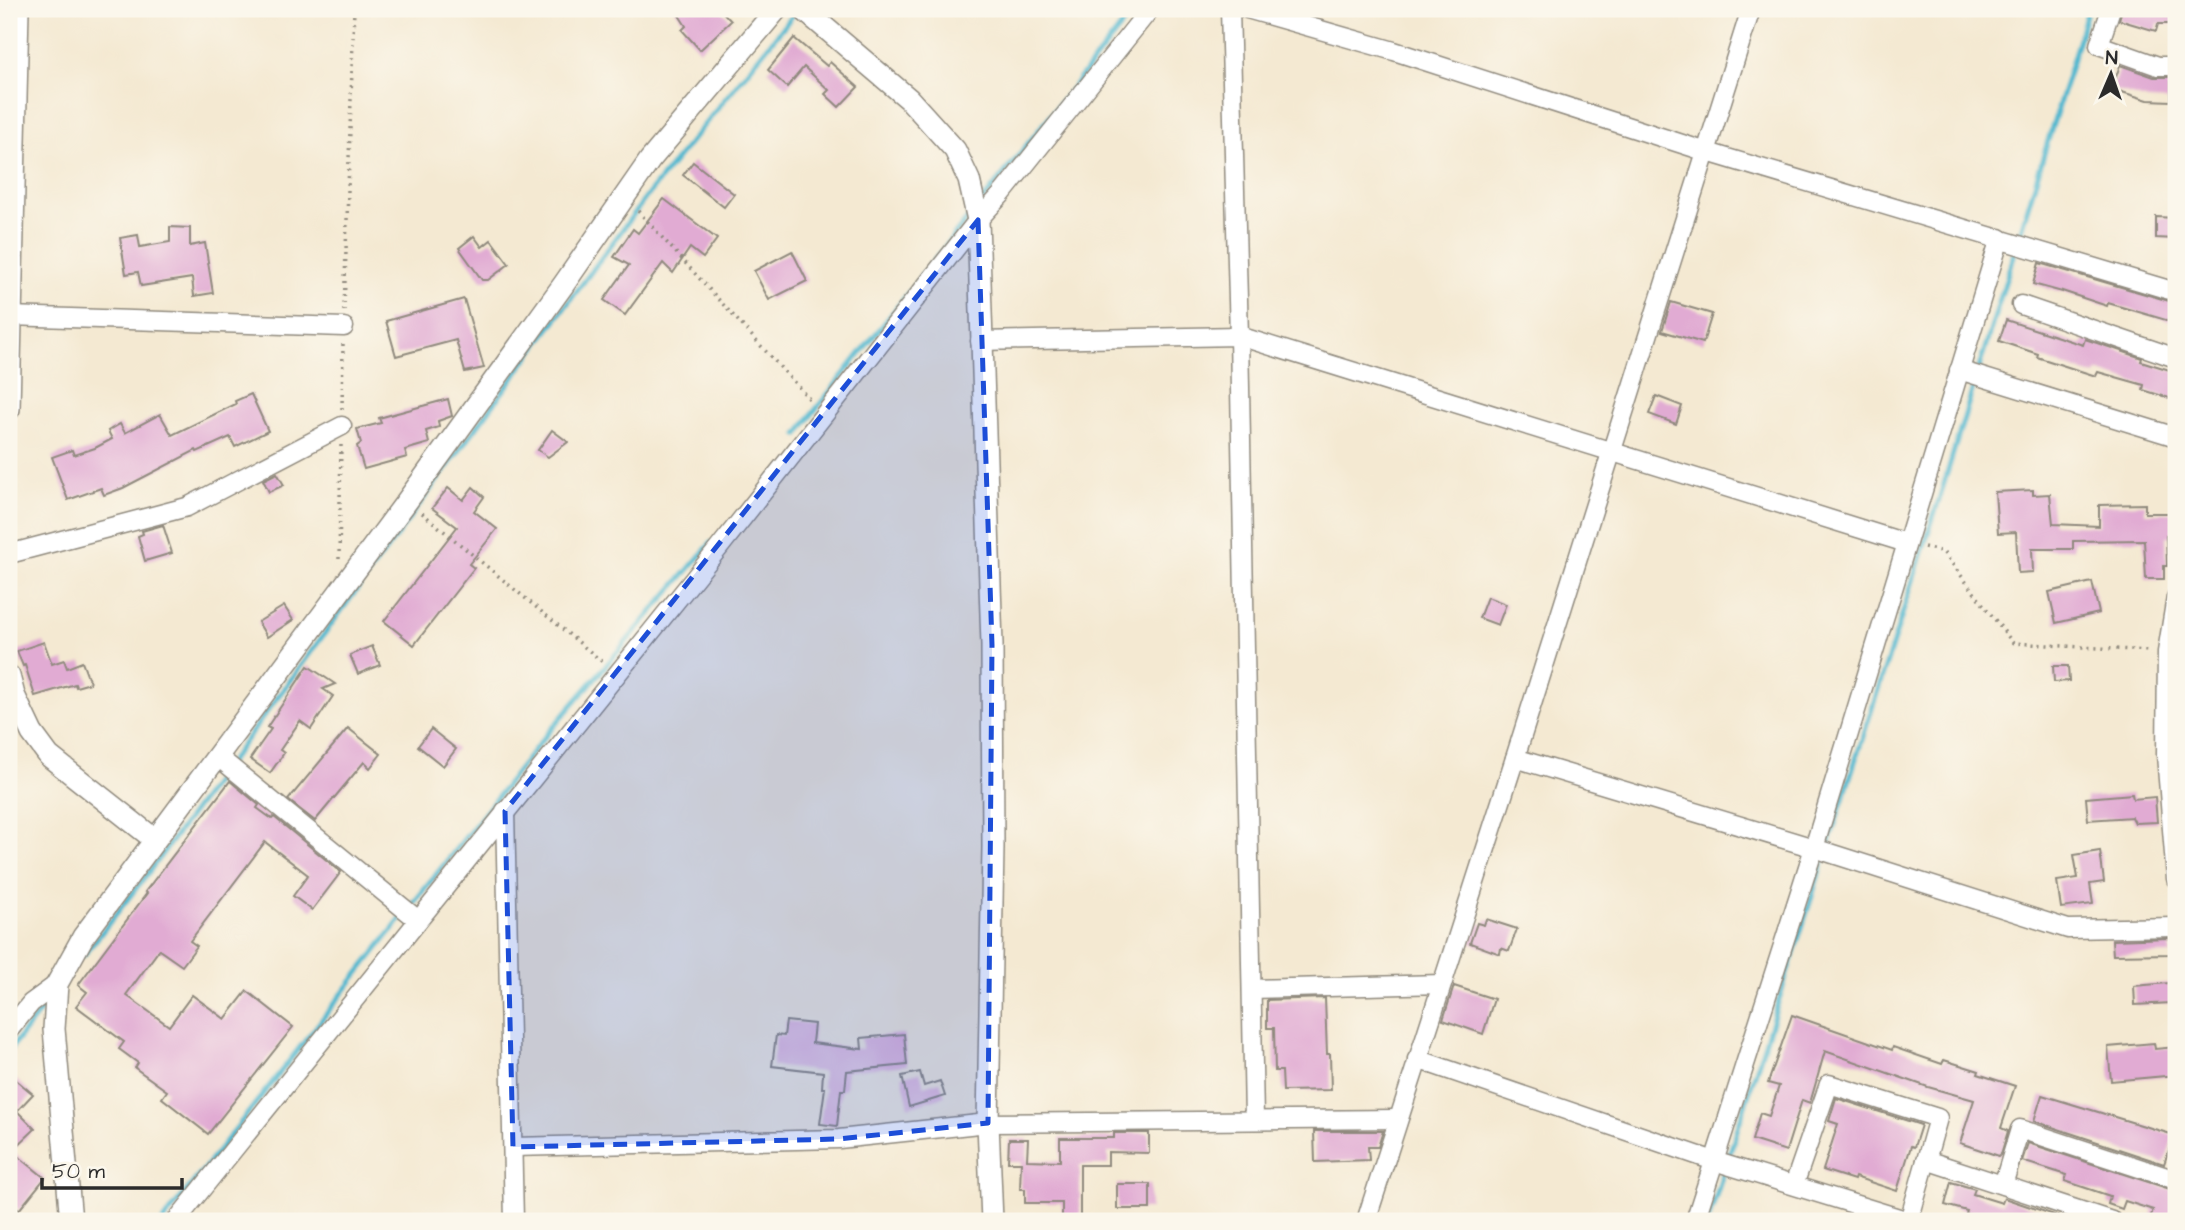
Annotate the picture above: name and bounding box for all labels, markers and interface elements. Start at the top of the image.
north arrow [2076,38,2146,108]
text: N [2105,45,2118,72]
scale bar [42,1146,182,1190]
text: 50 m [52,1157,106,1186]

